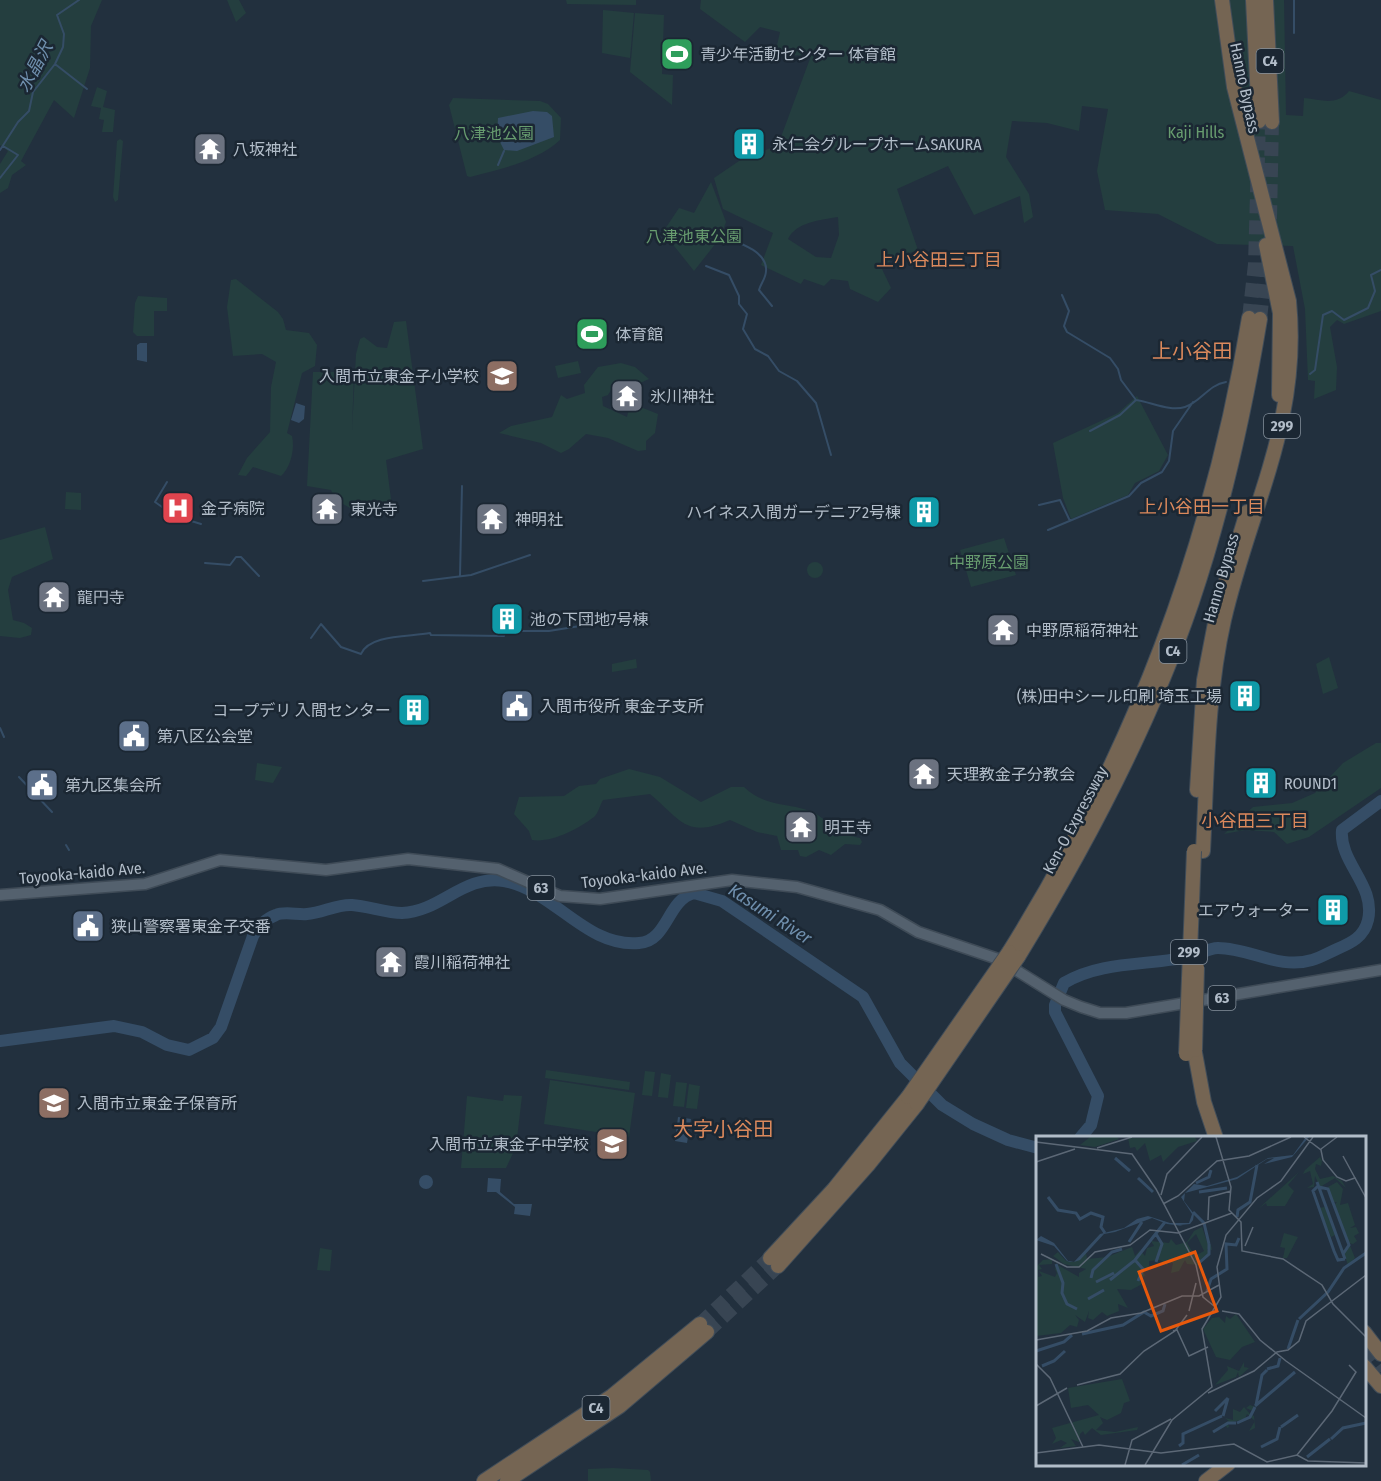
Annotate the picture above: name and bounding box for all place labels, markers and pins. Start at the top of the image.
sports icon: 青少年活動センター 体育館 [659,36,695,72]
place label: 青少年活動センター 体育館 [700,45,896,64]
building icon: 永仁会グループホームSAKURA [731,126,767,162]
temple icon: 八坂神社 [192,131,228,167]
place label: 永仁会グループホームSAKURA [772,135,982,154]
place label: 八坂神社 [233,140,297,159]
sports icon: 体育館 [574,316,610,352]
place label: 体育館 [615,325,663,344]
school or university icon: 入間市立東金子小学校 [484,358,520,394]
place label: 入間市立東金子小学校 [319,367,479,386]
temple icon: 氷川神社 [609,378,645,414]
place label: 氷川神社 [650,387,714,406]
hospital icon: 金子病院 [160,490,196,526]
temple icon: 東光寺 [309,491,345,527]
building icon: ハイネス入間ガーデニア2号棟 [906,494,942,530]
place label: 金子病院 [201,499,265,518]
place label: 東光寺 [350,500,398,519]
temple icon: 神明社 [474,501,510,537]
place label: ハイネス入間ガーデニア2号棟 [686,503,901,522]
place label: 神明社 [515,510,563,529]
temple icon: 龍円寺 [36,579,72,615]
place label: 龍円寺 [77,588,125,607]
building icon: 池の下団地7号棟 [489,601,525,637]
place label: 池の下団地7号棟 [530,610,648,629]
temple icon: 中野原稲荷神社 [985,612,1021,648]
place label: 中野原稲荷神社 [1026,621,1138,640]
building icon: (株)田中シール印刷 埼玉工場 [1227,678,1263,714]
place label: (株)田中シール印刷 埼玉工場 [1017,687,1222,706]
public building icon: 入間市役所 東金子支所 [499,688,535,724]
building icon: コープデリ 入間センター [396,692,432,728]
place label: 入間市役所 東金子支所 [540,697,704,716]
place label: コープデリ 入間センター [212,701,391,720]
public building icon: 第八区公会堂 [116,718,152,754]
place label: 第八区公会堂 [157,727,253,746]
temple icon: 天理教金子分教会 [906,756,942,792]
place label: 天理教金子分教会 [947,765,1075,784]
building icon: ROUND1 [1243,765,1279,801]
public building icon: 第九区集会所 [24,767,60,803]
place label: ROUND1 [1284,774,1337,793]
place label: 第九区集会所 [65,776,161,795]
temple icon: 明王寺 [783,809,819,845]
place label: 明王寺 [824,818,872,837]
building icon: エアウォーター [1315,892,1351,928]
place label: エアウォーター [1198,901,1310,920]
public building icon: 狭山警察署東金子交番 [70,908,106,944]
place label: 狭山警察署東金子交番 [111,917,271,936]
temple icon: 霞川稲荷神社 [373,944,409,980]
place label: 霞川稲荷神社 [414,953,510,972]
school or university icon: 入間市立東金子保育所 [36,1085,72,1121]
place label: 入間市立東金子保育所 [77,1094,237,1113]
school or university icon: 入間市立東金子中学校 [594,1126,630,1162]
place label: 入間市立東金子中学校 [429,1135,589,1154]

